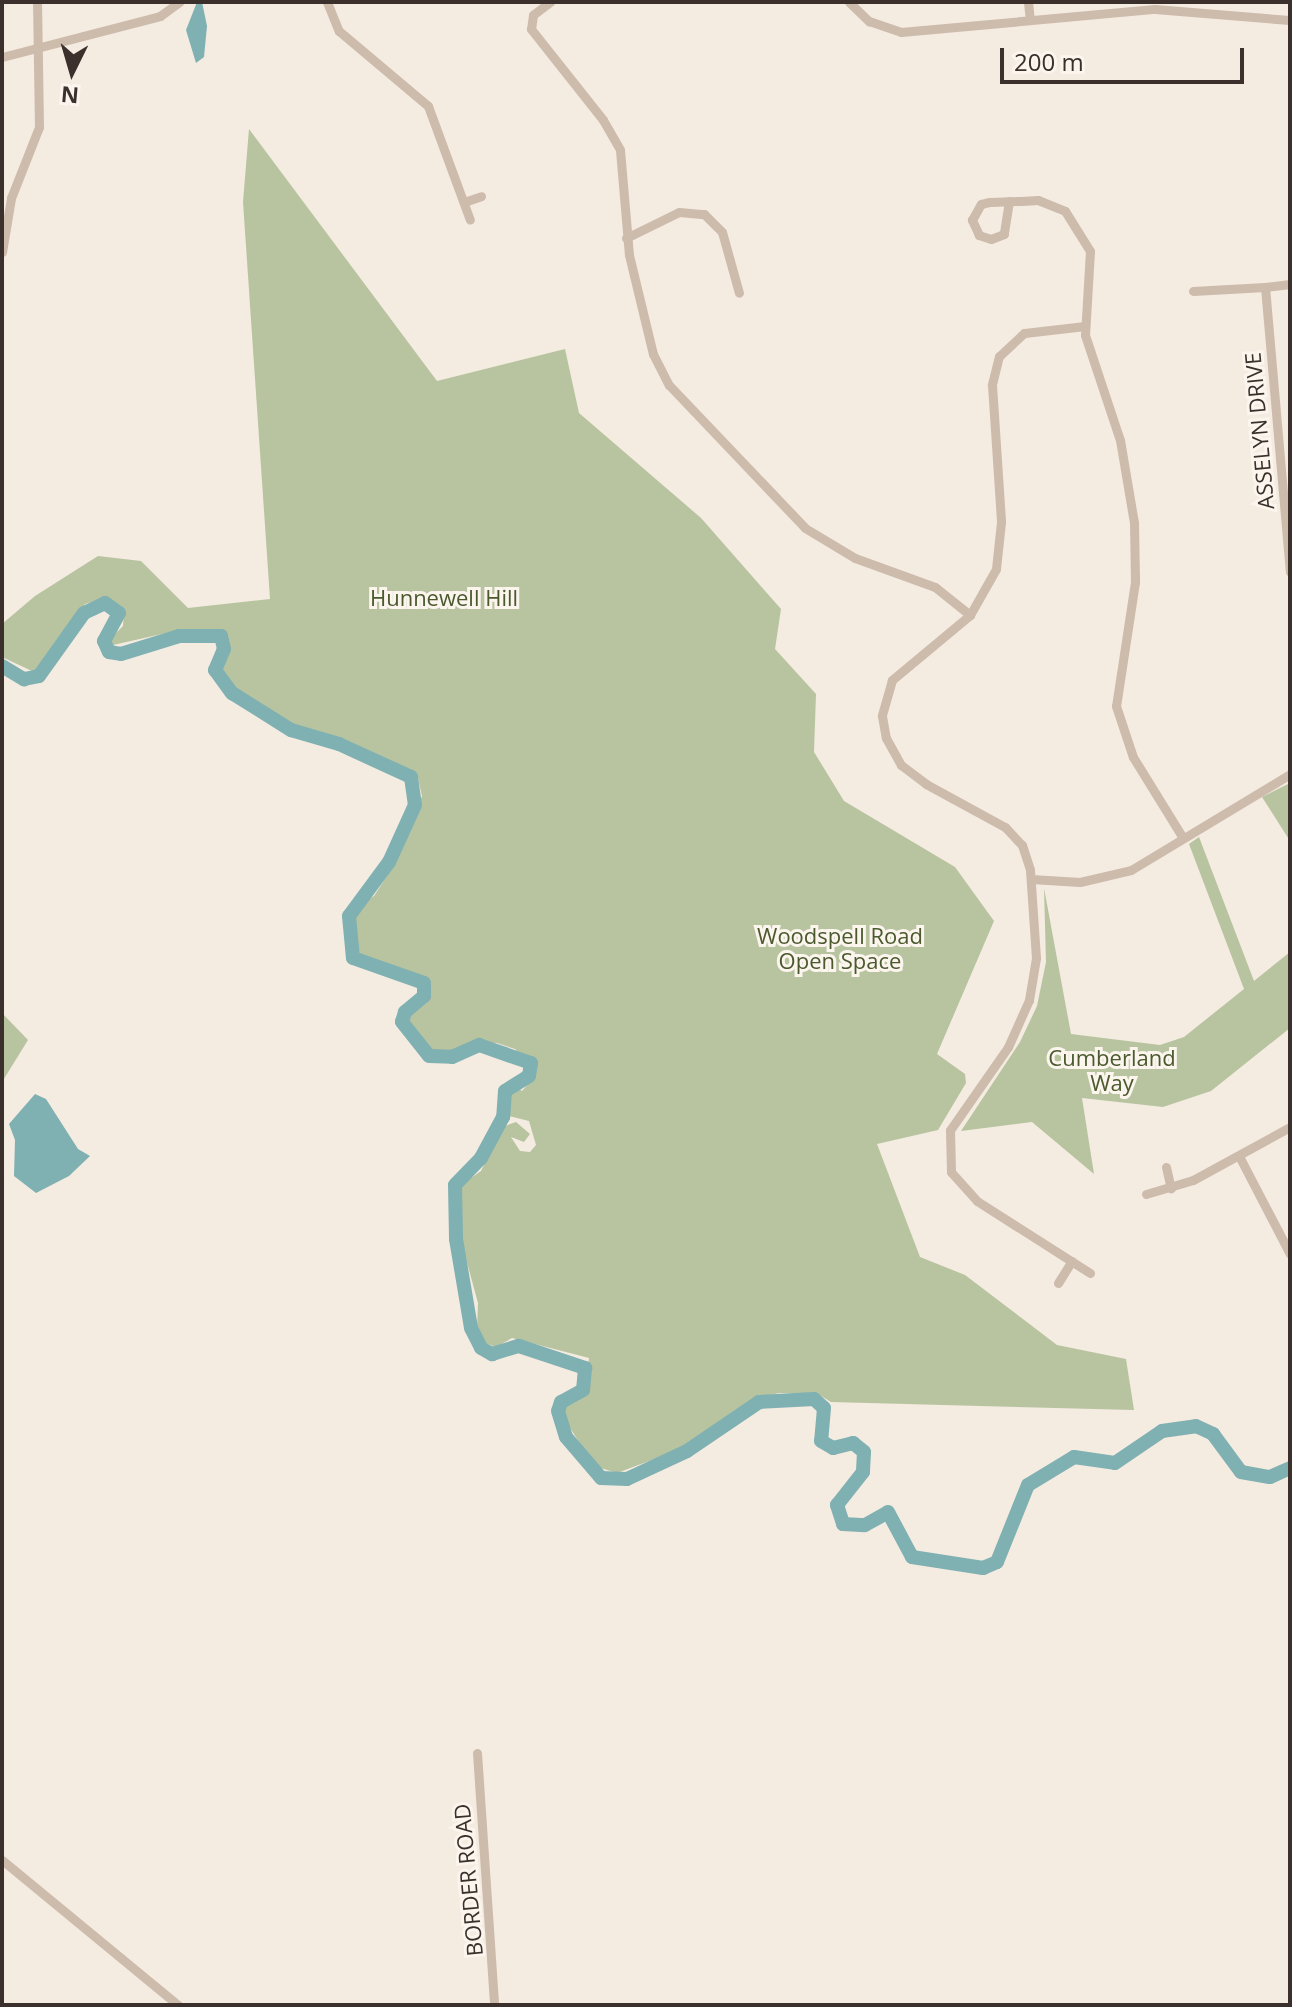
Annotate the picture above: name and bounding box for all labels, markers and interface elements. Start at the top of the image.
north arrow [32,32,112,112]
scale bar [1004,32,1248,82]
text: 200 m [1014,45,1084,78]
text: N [60,80,80,112]
street label: ASSELYN DRIVE [1239,351,1279,511]
park label: Hunnewell Hill [370,585,518,611]
park label: Woodspell Road Open Space [757,922,923,974]
park label: Cumberland Way [1048,1044,1176,1096]
street label: BORDER ROAD [448,1803,488,1957]

